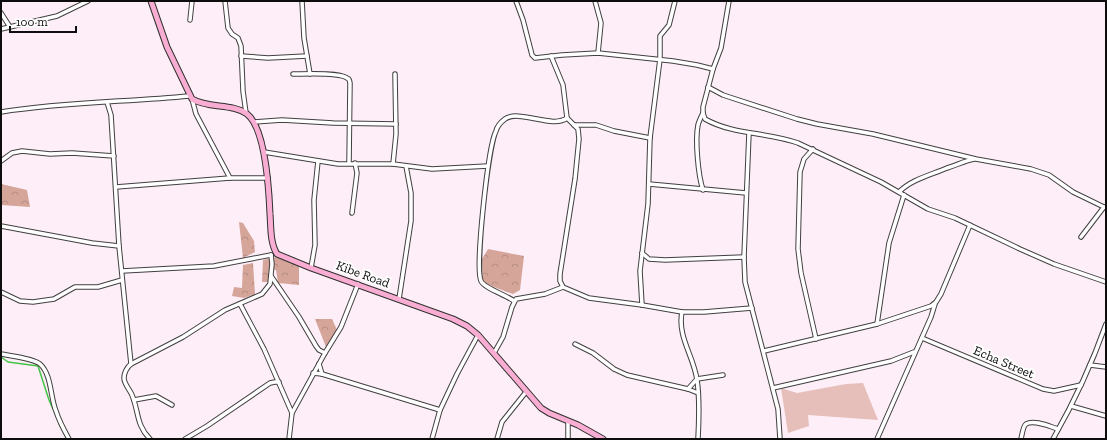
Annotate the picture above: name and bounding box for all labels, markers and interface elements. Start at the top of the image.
scale bar [10,8,76,34]
text: 100 m [16,15,48,29]
street label: Kibe Road [334,257,392,291]
street label: Echa Street [971,343,1037,382]

